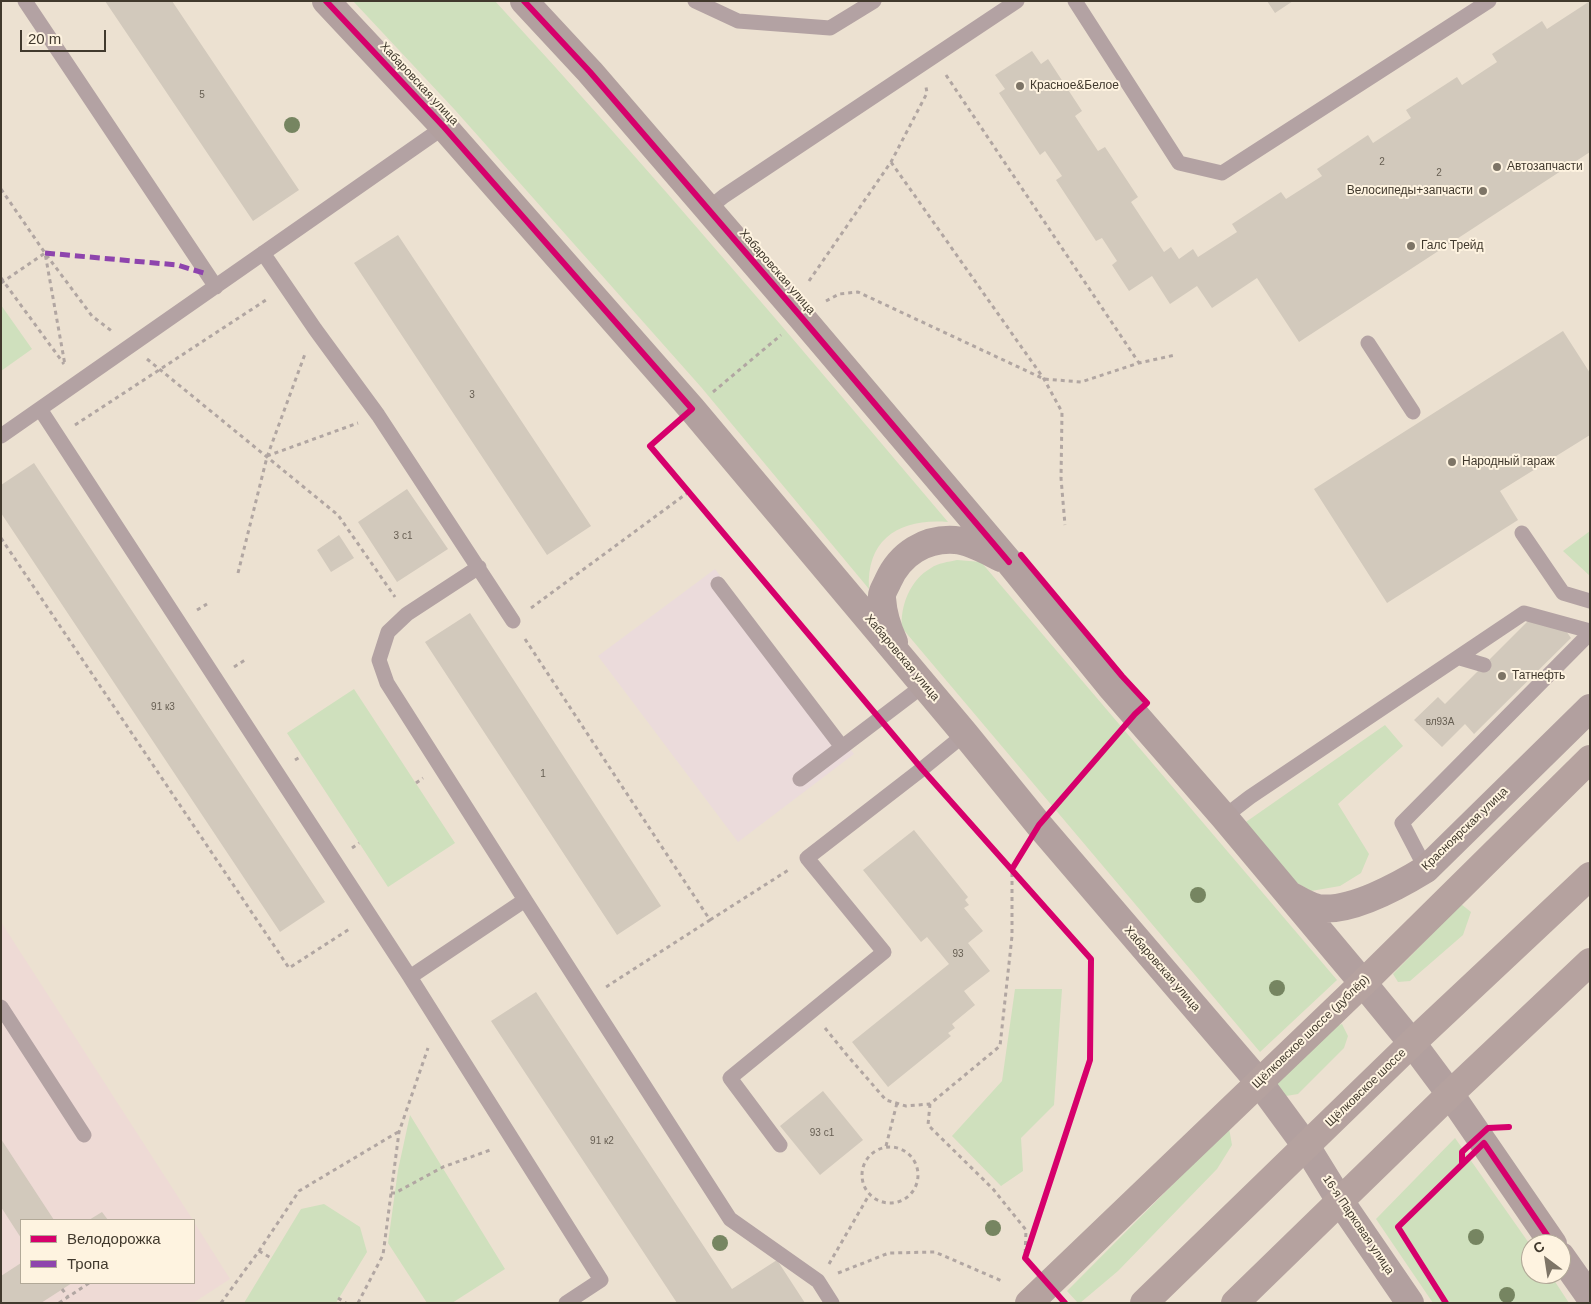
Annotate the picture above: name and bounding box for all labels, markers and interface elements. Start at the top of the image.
scale bar [22,20,109,52]
text: 20 m [28,30,61,47]
street label: Хабаровская улица [377,39,461,129]
place label: Красное&Белое [1030,79,1119,93]
marker: Красное&Белое [1014,80,1026,92]
house number: 5 [199,89,205,101]
house number: 2 [1379,156,1385,168]
place label: Автозапчасти [1507,160,1583,174]
marker: Автозапчасти [1491,161,1503,173]
house number: 2 [1436,167,1442,179]
place label: Велосипеды+запчасти [1347,184,1473,198]
marker: Велосипеды+запчасти [1477,185,1489,197]
street label: Хабаровская улица [736,226,818,318]
place label: Галс Трейд [1421,239,1484,253]
marker: Галс Трейд [1405,240,1417,252]
house number: 3 [469,389,475,401]
place label: Народный гараж [1462,455,1555,469]
marker: Народный гараж [1446,456,1458,468]
house number: 3 с1 [394,530,412,542]
street label: Хабаровская улица [862,612,942,704]
place label: Татнефть [1512,669,1565,683]
marker: Татнефть [1496,670,1508,682]
house number: 91 к3 [151,701,175,713]
house number: вл93A [1426,716,1454,728]
house number: 1 [540,768,546,780]
street label: Красноярская улица [1419,784,1511,874]
street label: Хабаровская улица [1121,923,1203,1015]
house number: 93 [952,948,964,960]
street label: Щёлковское шоссе (дублёр) [1249,972,1373,1092]
street label: Щёлковское шоссе [1323,1046,1409,1130]
house number: 93 с1 [810,1127,834,1139]
house number: 91 к2 [590,1135,614,1147]
street label: 16-я Парковая улица [1319,1172,1397,1278]
legend [20,1219,195,1284]
text: Велодорожка [67,1230,161,1247]
north arrow [1521,1234,1571,1284]
text: С [1530,1238,1547,1256]
text: Тропа [67,1255,108,1272]

